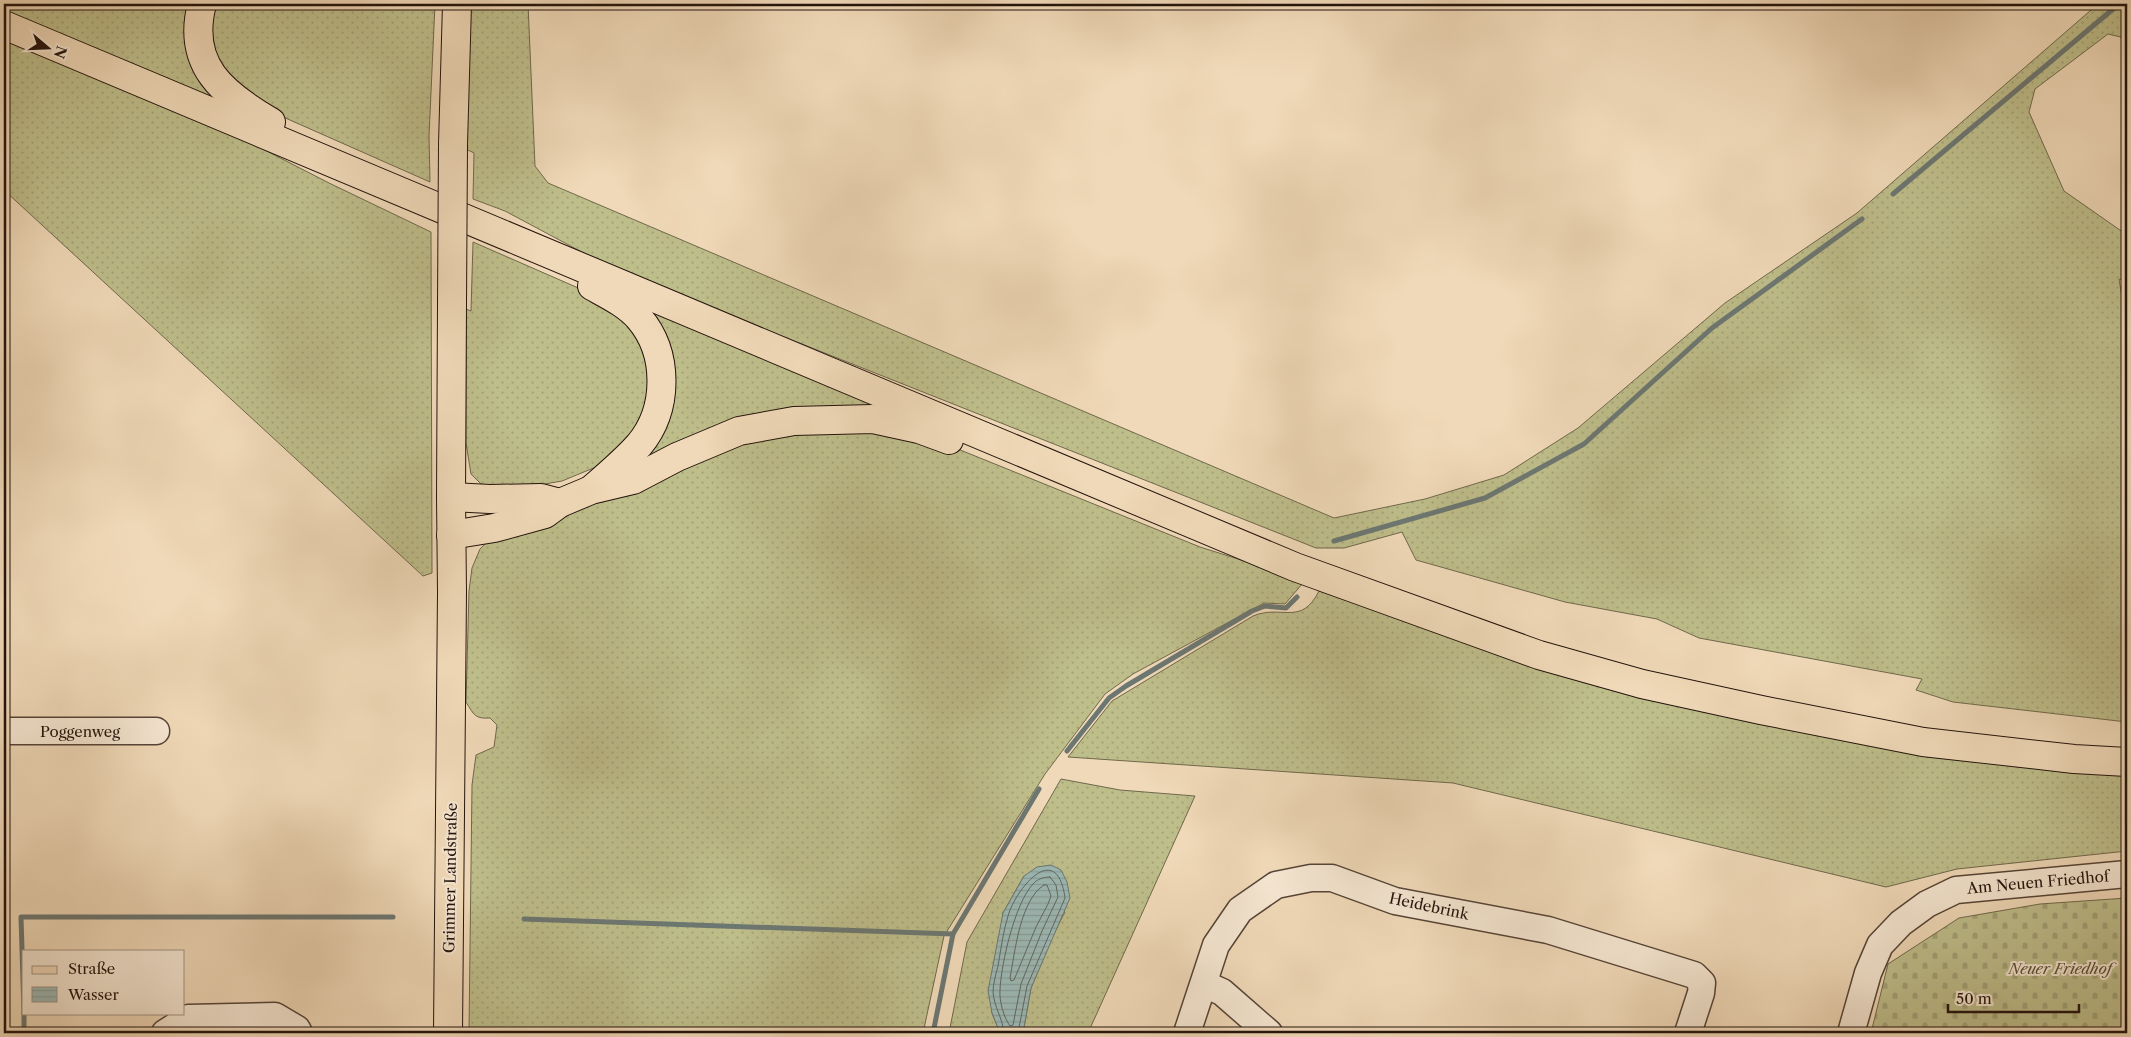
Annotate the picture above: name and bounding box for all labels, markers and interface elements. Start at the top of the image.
north arrow [22,22,72,72]
text: N [50,44,71,61]
street label: Poggenweg [40,722,120,741]
street label: Grimmer Landstraße [439,803,461,953]
street label: Am Neuen Friedhof [1965,866,2111,898]
street label: Heidebrink [1387,888,1472,924]
legend [22,950,185,1014]
text: Straße [68,959,115,978]
park label: Neuer Friedhof [2008,959,2117,978]
scale bar [1948,982,2080,1014]
text: Wasser [67,985,119,1004]
text: 50 m [1956,989,1992,1008]

